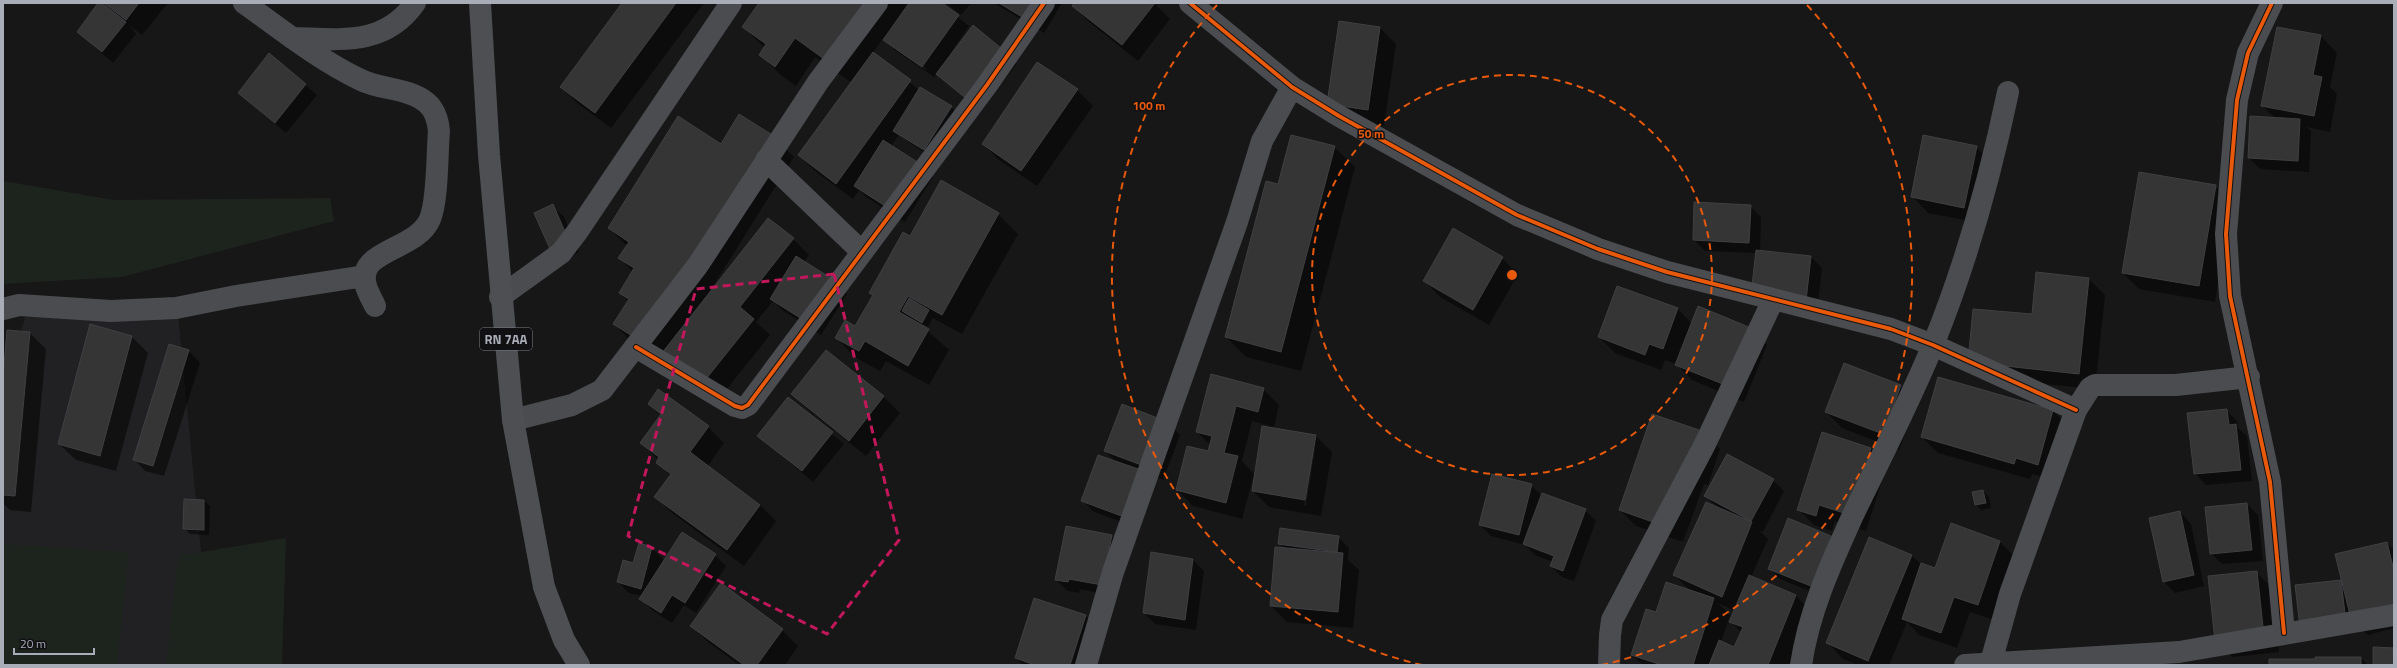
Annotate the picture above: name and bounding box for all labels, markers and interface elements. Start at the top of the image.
text: 100 m [1133,96,1165,115]
text: 50 m [1358,124,1384,143]
centre of rings [1505,268,1519,282]
road number: RN 7AA [480,328,532,350]
scale bar [14,630,94,656]
text: 20 m [20,634,46,653]

